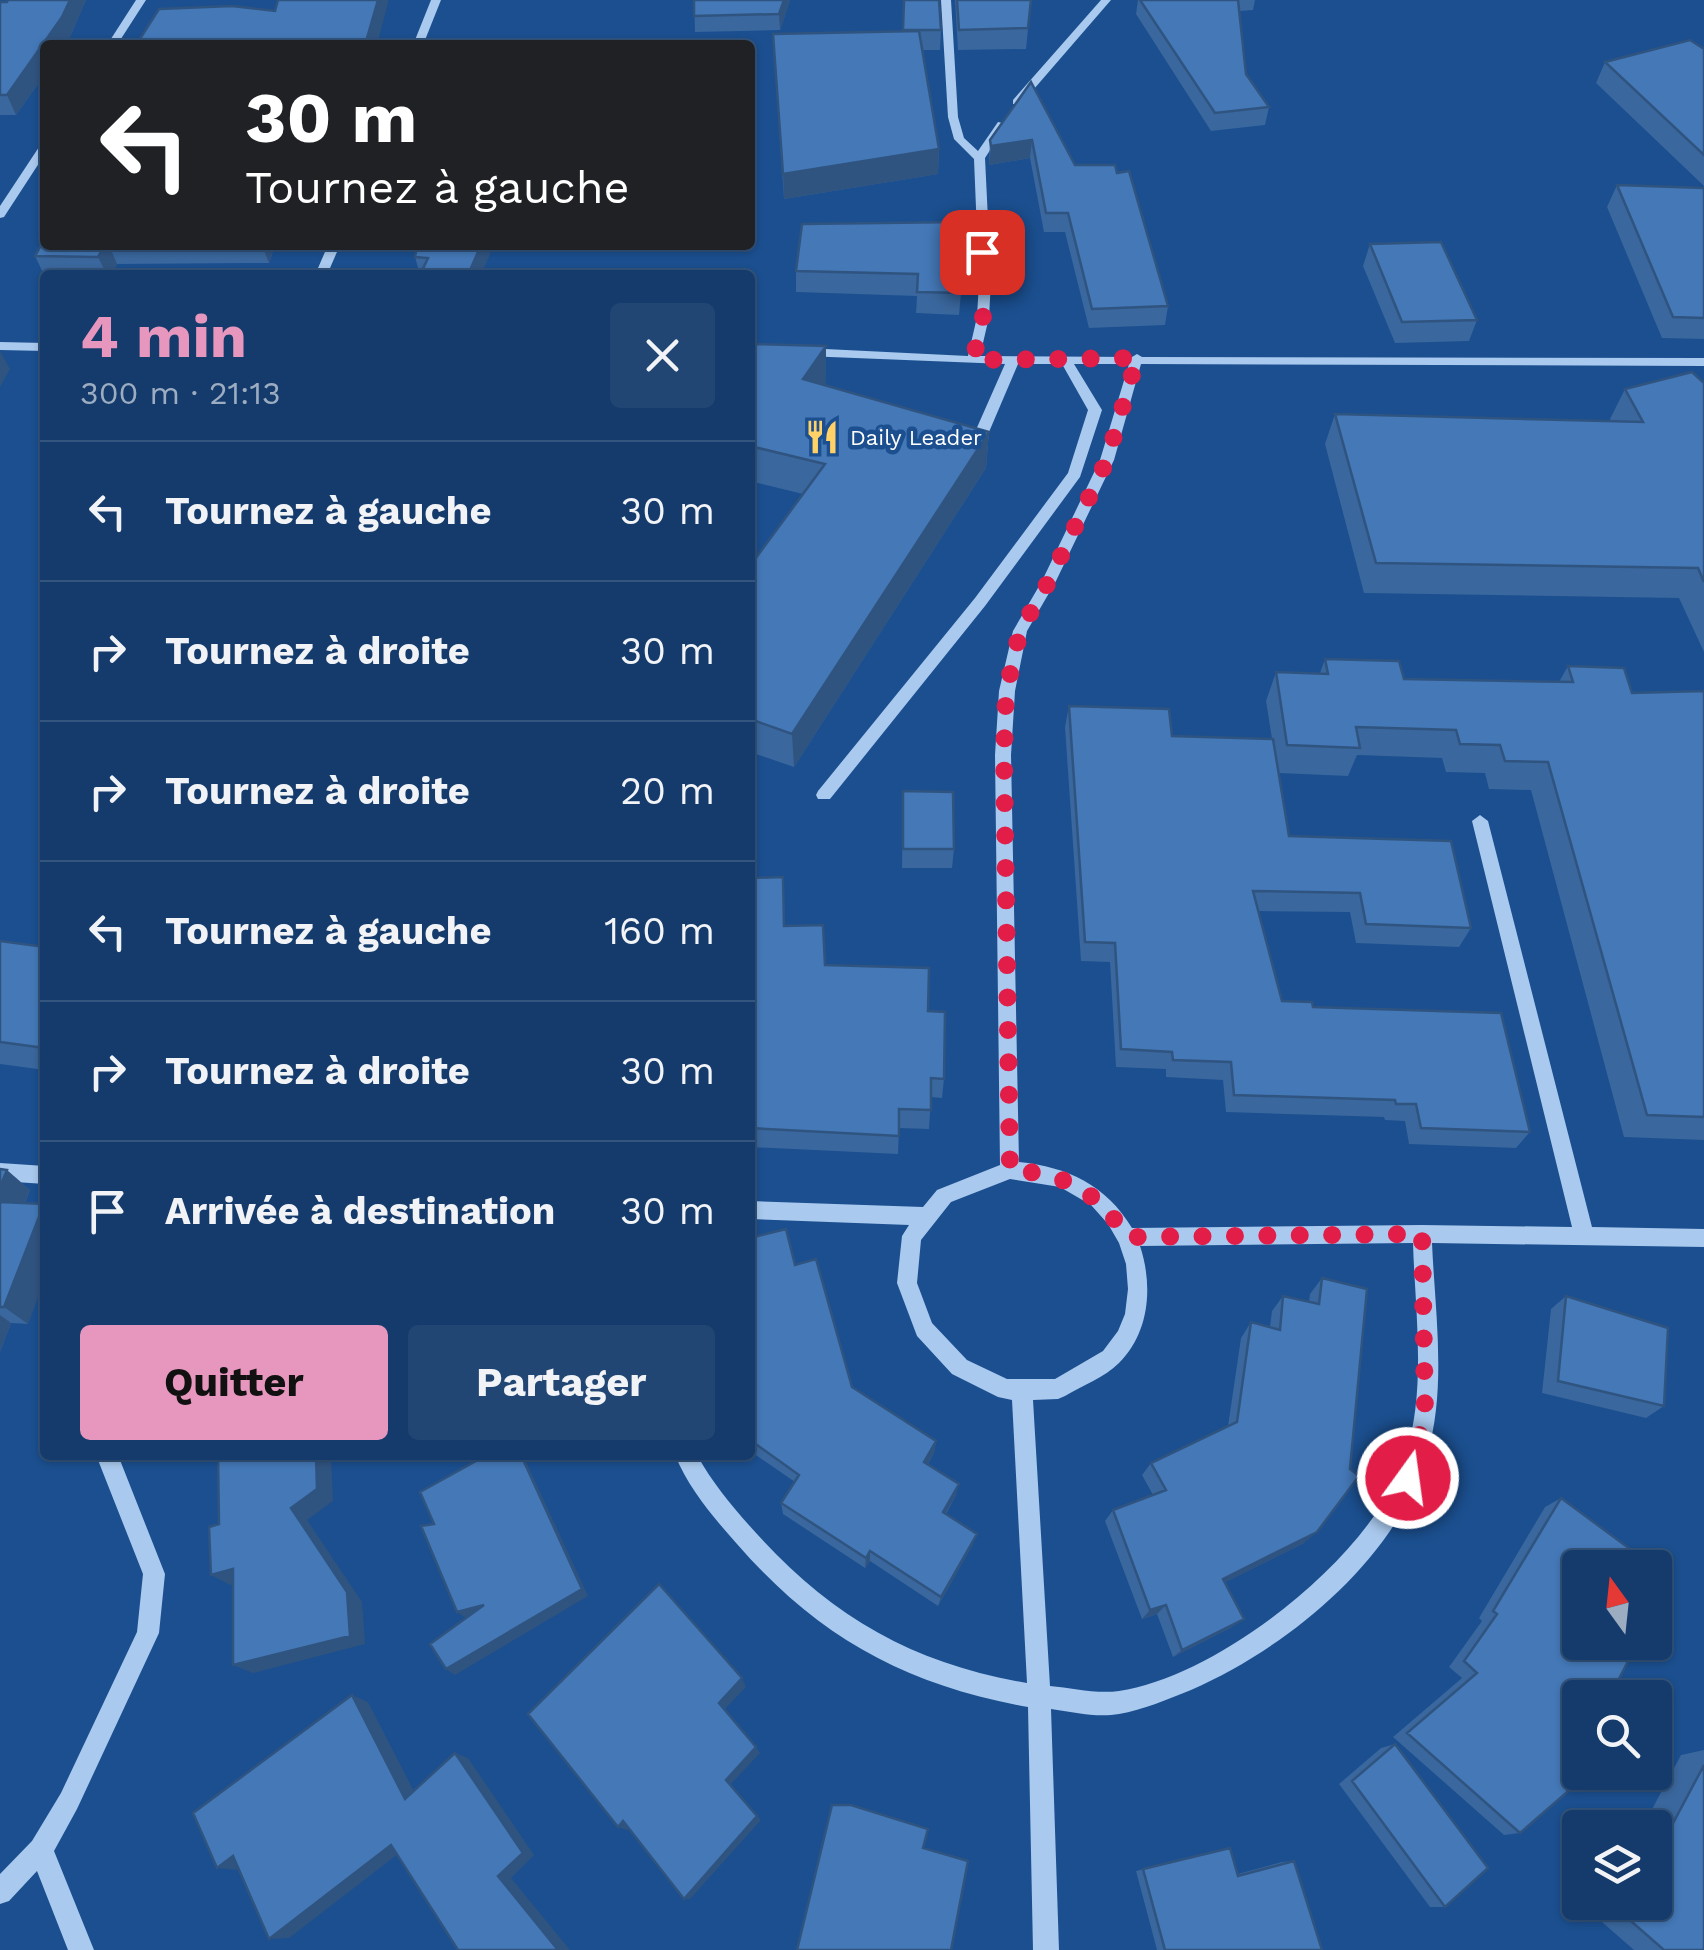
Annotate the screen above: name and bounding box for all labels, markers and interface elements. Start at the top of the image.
text: 30 m [245,77,417,159]
icon: left [80,80,210,210]
text: Tournez à gauche [245,161,630,214]
pin [940,210,1025,295]
icon: arrive [955,225,1010,280]
text: 4 min [80,301,247,372]
button: close [610,303,715,408]
text: 300 m · 21:13 [80,374,281,412]
restaurant icon: Daily Leader [803,418,841,456]
place label: Daily Leader [850,425,982,450]
icon: left [80,484,135,539]
text: Tournez à gauche [165,489,491,533]
text: 30 m [620,489,715,533]
icon: right [80,624,135,679]
text: Tournez à droite [165,629,470,673]
text: 30 m [620,629,715,673]
icon: right [80,764,135,819]
text: Tournez à droite [165,769,470,813]
text: 20 m [620,769,715,813]
icon: left [80,904,135,959]
text: Tournez à gauche [165,909,491,953]
text: 160 m [604,909,715,953]
icon: right [80,1044,135,1099]
text: Tournez à droite [165,1049,470,1093]
text: 30 m [620,1049,715,1093]
icon: arrive [80,1184,135,1239]
text: Arrivée à destination [165,1189,555,1233]
text: 30 m [620,1189,715,1233]
button: Quitter [80,1325,388,1440]
button: Partager [408,1325,715,1440]
position arrow [1356,1426,1460,1530]
north arrow [1562,1550,1672,1660]
map controls [1562,1550,1672,1920]
button: search [1562,1680,1672,1790]
button: layers [1562,1810,1672,1920]

